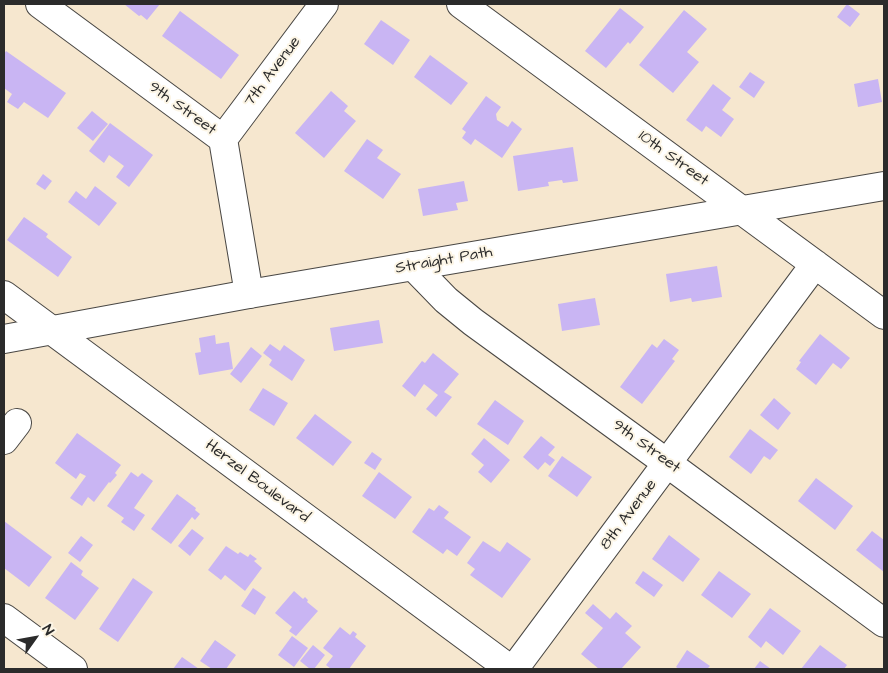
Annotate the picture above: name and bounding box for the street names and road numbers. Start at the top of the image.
street label: 7th Avenue [240,33,306,111]
street label: 9th Street [144,78,220,140]
street label: 10th Street [634,127,712,191]
street label: Straight Path [394,243,494,279]
street label: 9th Street [608,416,684,478]
street label: Herzel Boulevard [201,436,313,528]
street label: 8th Avenue [596,476,662,554]

